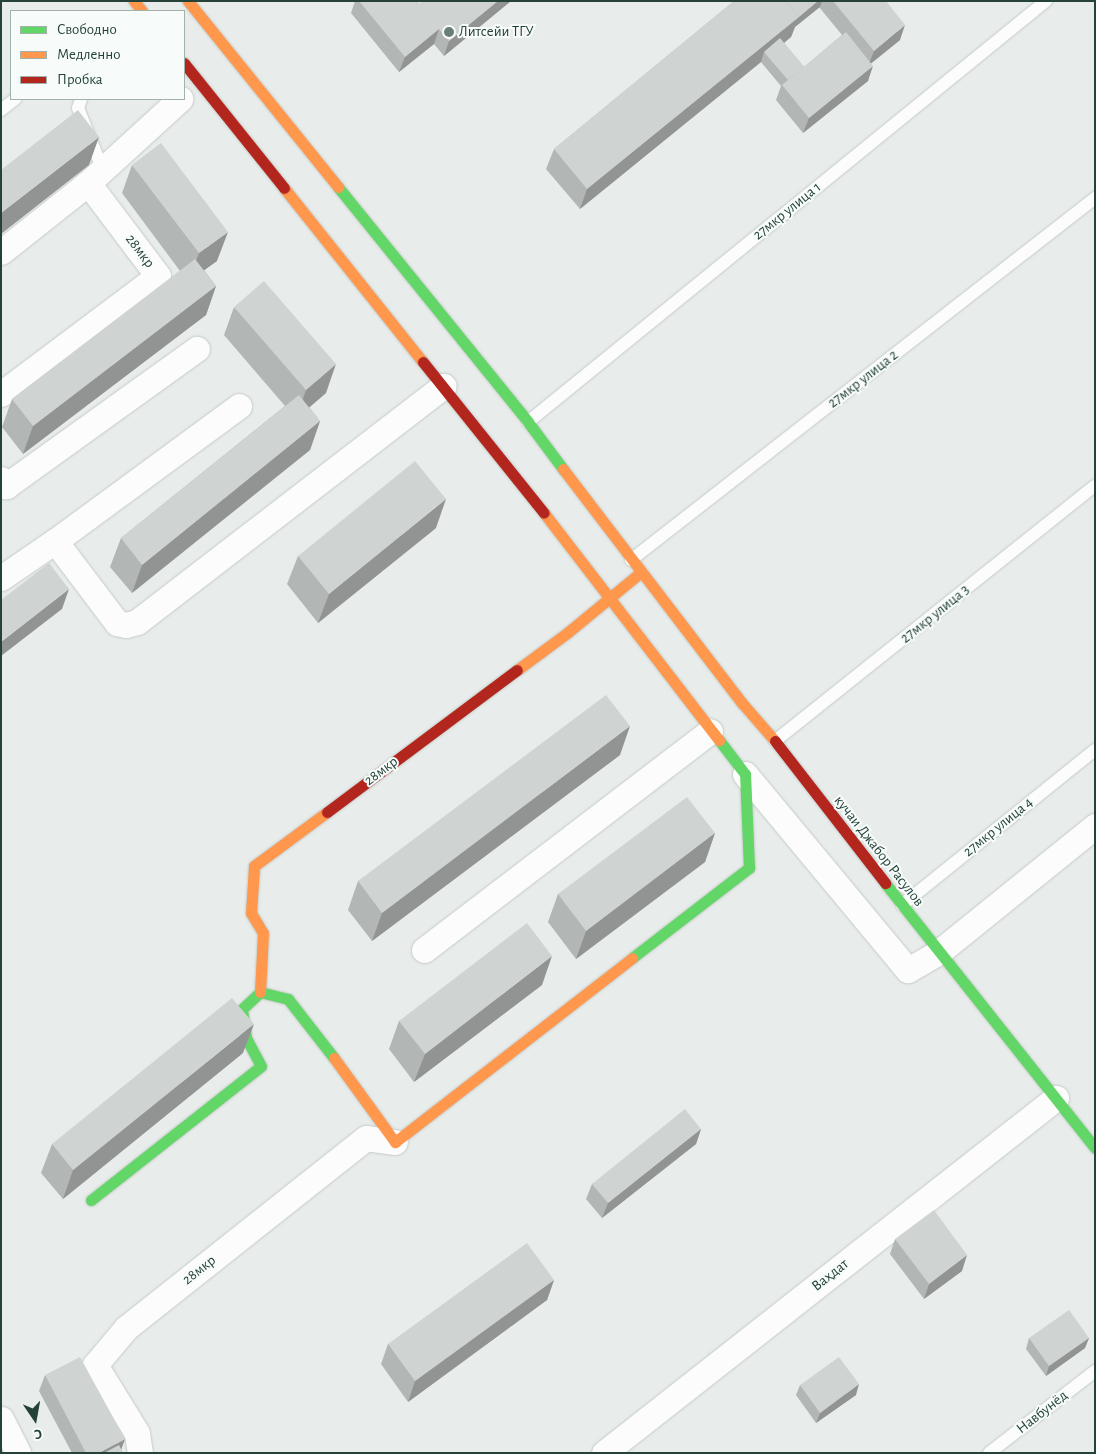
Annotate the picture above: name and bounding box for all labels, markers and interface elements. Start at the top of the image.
legend [10,10,185,100]
text: Свободно [57,22,117,37]
place label: Литсейи ТГУ [459,23,534,41]
marker: Литсейи ТГУ [443,26,455,38]
text: Медленно [57,47,121,62]
text: Пробка [57,72,103,87]
street label: 27мкр улица 1 [749,178,825,244]
street label: 28мкр [122,231,158,271]
street label: 27мкр улица 2 [824,346,902,412]
street label: 27мкр улица 3 [897,581,973,647]
street label: 28мкр [361,753,401,789]
street label: кучаи Джабор Расулов [830,792,928,910]
street label: 27мкр улица 4 [959,793,1037,861]
street label: 28мкр [179,1251,219,1289]
street label: Ваҳдат [808,1255,852,1295]
street label: Навбунёд [1013,1386,1071,1438]
north arrow [10,1394,60,1444]
text: С [33,1426,43,1441]

